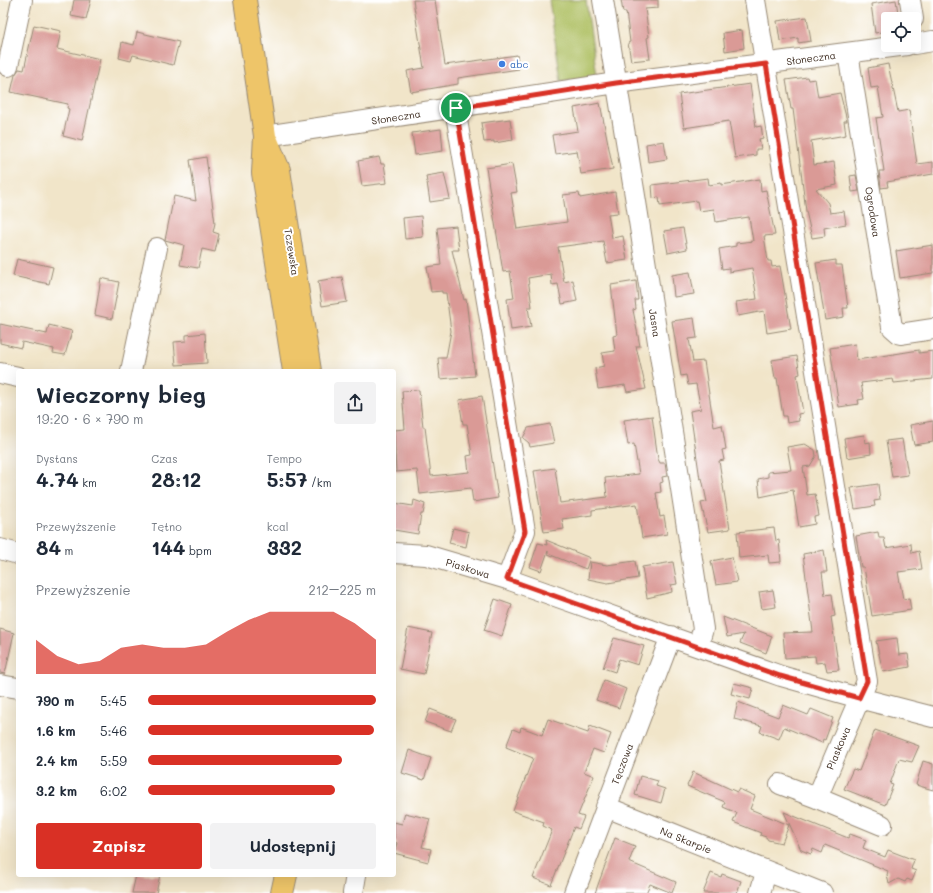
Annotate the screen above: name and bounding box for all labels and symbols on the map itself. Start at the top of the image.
street label: Słoneczna [785,48,837,68]
place label: abc [510,57,529,71]
marker: abc [497,59,507,69]
pin [439,91,473,125]
street label: Słoneczna [370,106,422,128]
street label: Ogrodowa [862,186,884,238]
street label: Tczewska [281,228,303,276]
street label: Jasna [646,308,664,338]
street label: Piaskowa [444,555,492,581]
street label: Piaskowa [823,724,853,772]
street label: Tęczowa [608,741,636,787]
street label: Na Skarpie [658,823,714,857]

